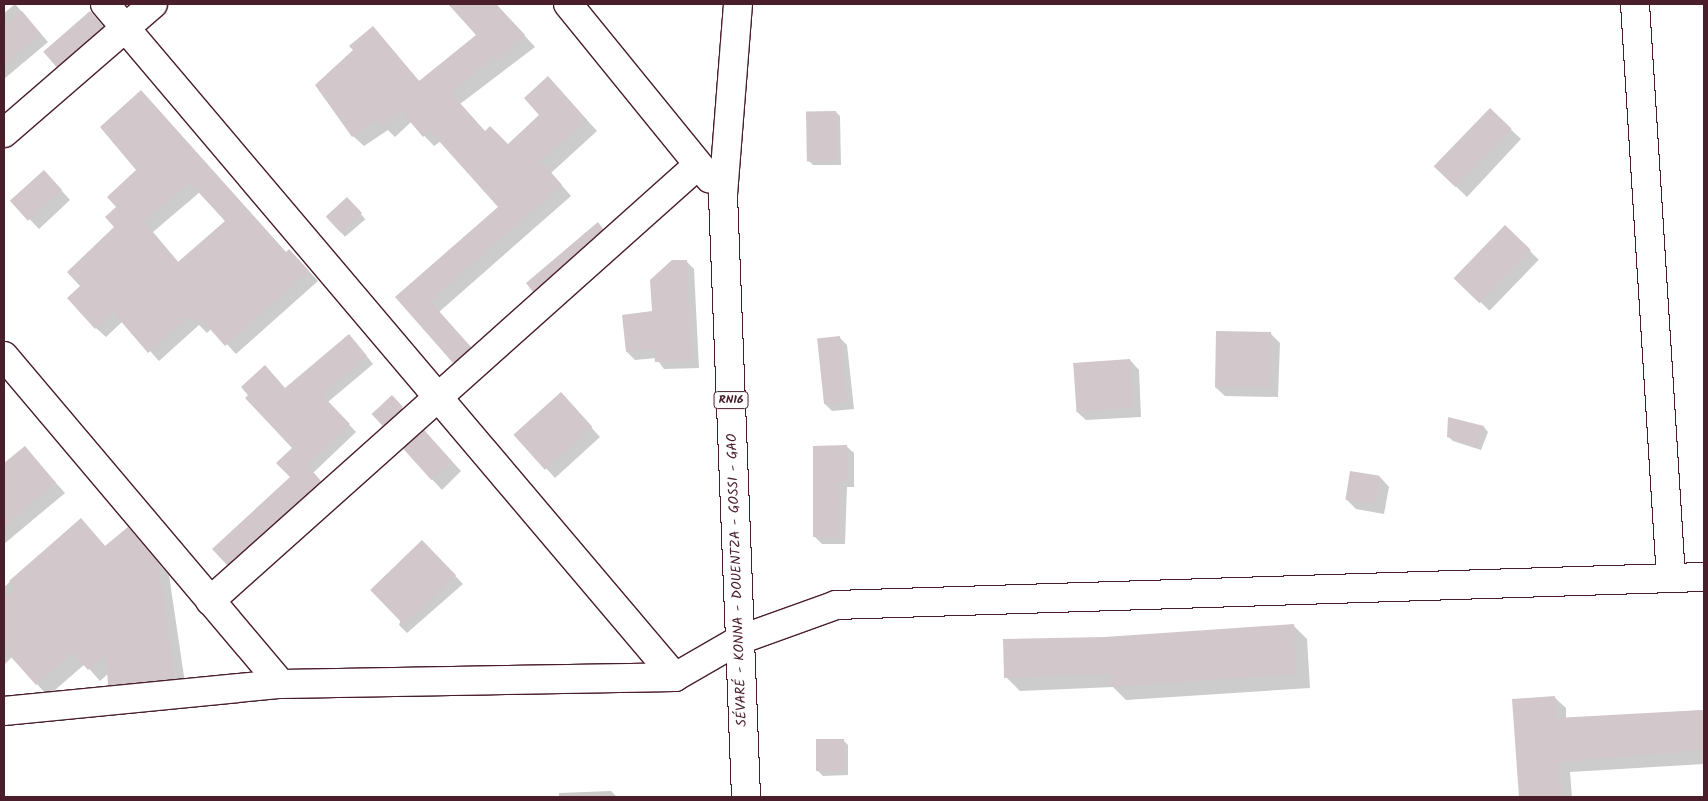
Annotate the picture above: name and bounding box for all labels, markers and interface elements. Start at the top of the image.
road number: RN16 [714,390,748,410]
street label: SÉVARÉ - KONNA - DOUENTZA - GOSSI - GAO [723,433,751,727]

